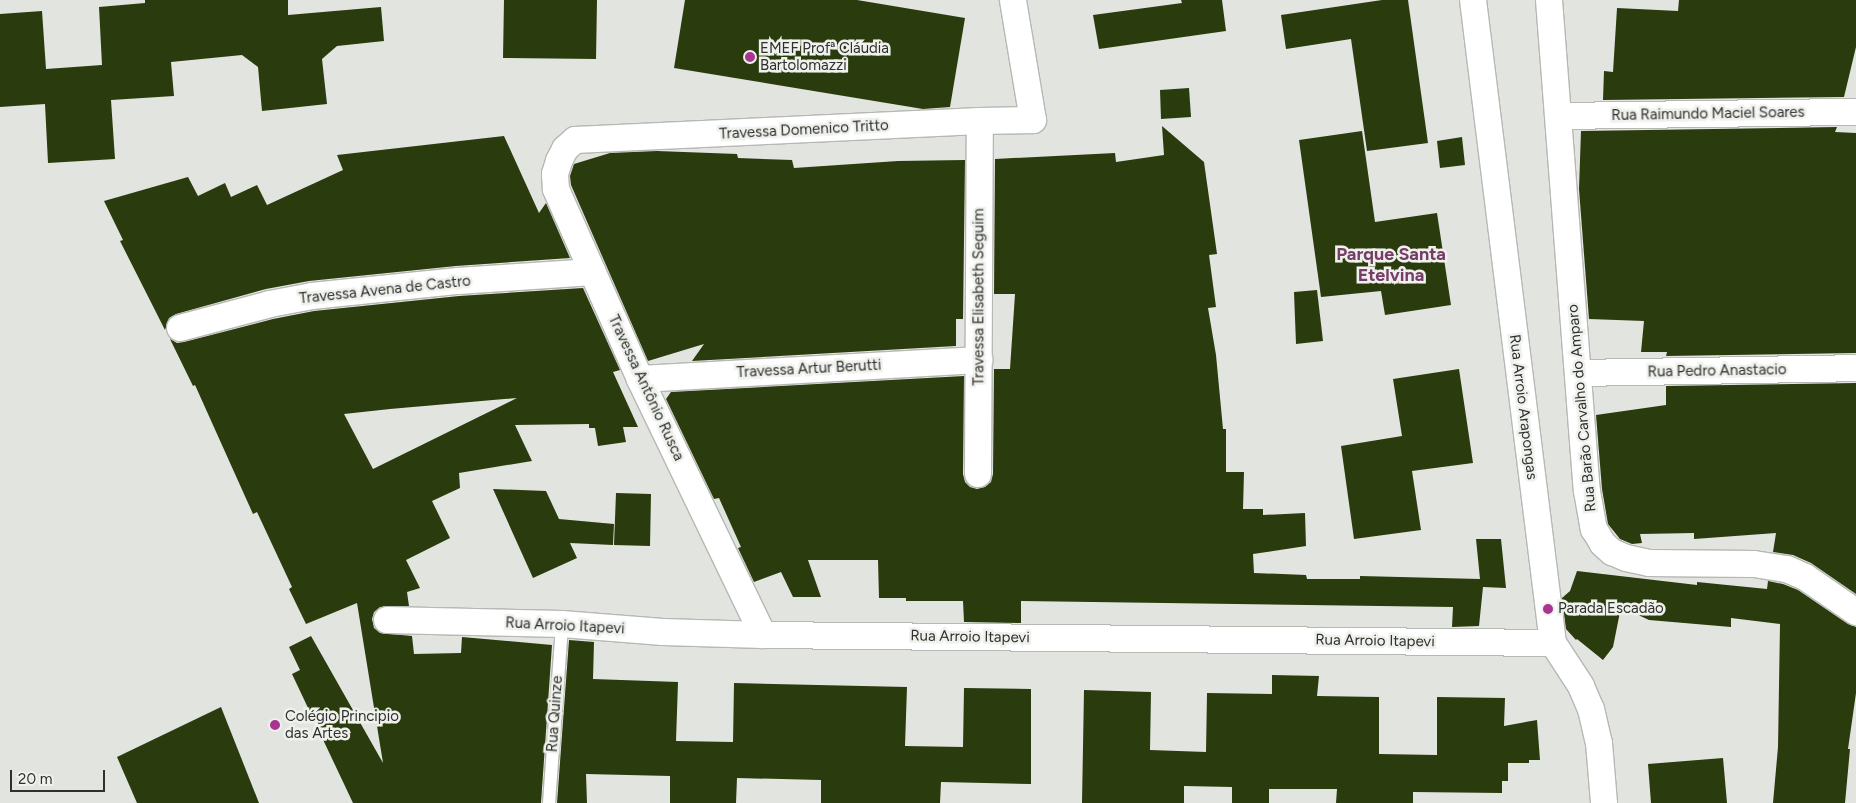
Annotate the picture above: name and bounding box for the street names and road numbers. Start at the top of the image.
street label: Rua Raimundo Maciel Soares [1611,103,1805,125]
street label: Travessa Domenico Tritto [719,117,889,143]
street label: Travessa Elisabeth Seguim [970,208,988,386]
street label: Travessa Avena de Castro [298,272,472,308]
street label: Rua Barão Carvalho do Amparo [1564,303,1600,513]
street label: Travessa Antônio Rusca [604,312,688,464]
street label: Rua Arroio Arapongas [1505,333,1541,481]
street label: Travessa Artur Berutti [736,356,882,382]
street label: Rua Pedro Anastacio [1647,361,1787,381]
street label: Rua Arroio Itapevi [505,614,625,638]
street label: Rua Arroio Itapevi [910,627,1030,647]
street label: Rua Arroio Itapevi [1315,631,1435,651]
street label: Rua Quinze [543,675,567,753]

